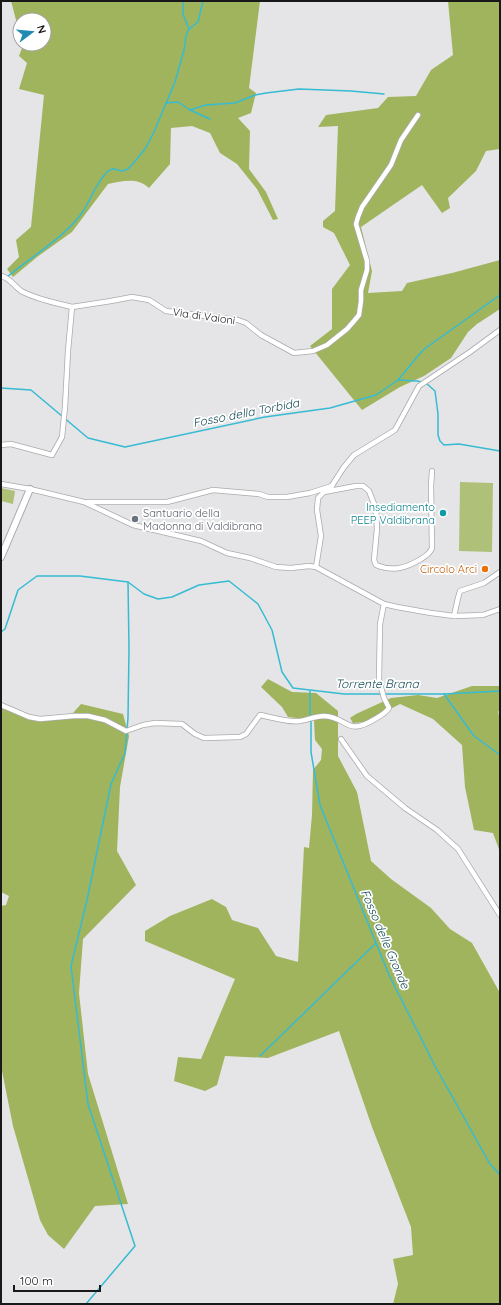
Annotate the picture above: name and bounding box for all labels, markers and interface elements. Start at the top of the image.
north arrow [12,12,52,52]
text: N [34,23,49,35]
street label: Via di Vaioni [172,305,236,327]
water label: Fosso della Torbida [192,395,301,430]
place label: Insediamento PEEP Valdibrana [351,500,435,527]
place label: Santuario della Madonna di Valdibrana [143,506,262,533]
marker: Insediamento PEEP Valdibrana [438,508,448,518]
marker: Santuario della Madonna di Valdibrana [130,514,140,524]
place label: Circolo Arci [420,562,477,576]
marker: Circolo Arci [480,564,490,574]
water label: Torrente Brana [335,676,420,691]
water label: Fosso delle Gronde [358,887,414,992]
scale bar [14,1267,100,1293]
text: 100 m [20,1273,53,1288]

